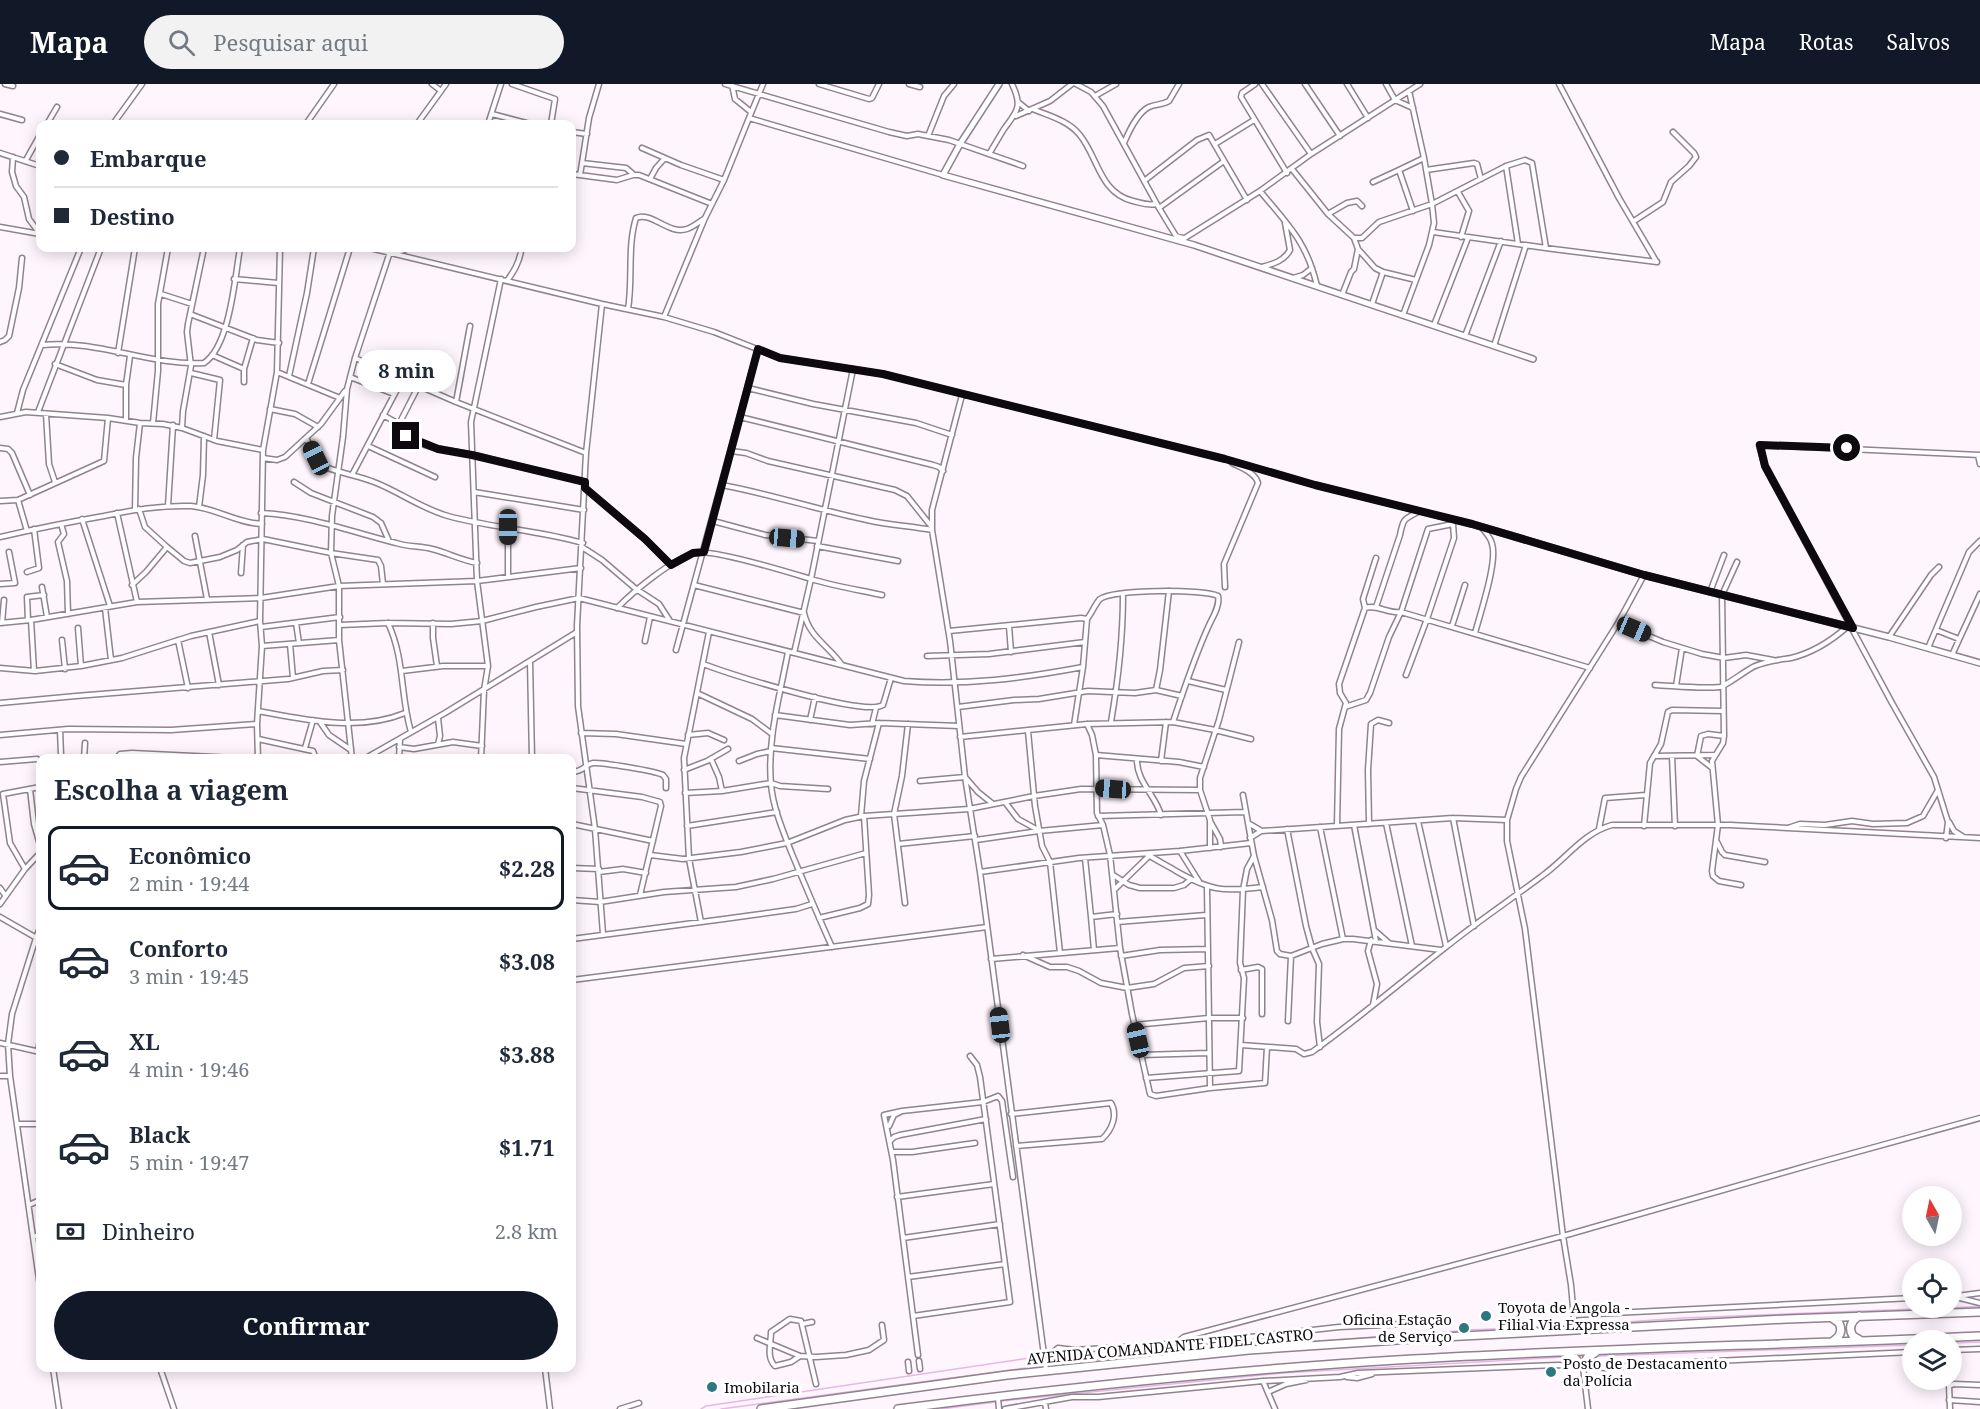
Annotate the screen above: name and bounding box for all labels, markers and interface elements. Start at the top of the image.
search box [144,15,564,69]
text: Mapa [30,23,108,61]
icon: search [165,26,198,59]
text: Pesquisar aqui [213,27,368,57]
text: Mapa [1710,28,1766,56]
text: Rotas [1799,28,1853,56]
text: Salvos [1886,28,1950,56]
text: Embarque [90,143,207,173]
text: Destino [90,201,175,231]
callout: 8 min [356,349,456,391]
text: 8 min [378,357,435,384]
route end [392,422,419,449]
route start [1833,434,1860,461]
car [300,438,332,478]
car [499,509,517,545]
car [768,527,806,549]
car [1614,614,1654,644]
text: Escolha a viagem [54,771,289,808]
car [1094,779,1132,799]
text: Econômico [129,840,251,870]
icon: car [57,841,111,895]
text: $2.28 [499,853,555,883]
text: 2 min · 19:44 [129,870,249,897]
text: Conforto [129,933,228,963]
icon: car [57,934,111,988]
text: $3.08 [499,946,555,976]
text: 3 min · 19:45 [129,963,249,990]
car [989,1006,1011,1044]
car [1125,1020,1151,1060]
text: XL [129,1026,160,1056]
icon: car [57,1027,111,1081]
text: $3.88 [499,1039,555,1069]
text: 4 min · 19:46 [129,1056,249,1083]
text: Black [129,1119,190,1149]
icon: car [57,1120,111,1174]
text: $1.71 [499,1132,555,1162]
text: 5 min · 19:47 [129,1149,249,1176]
north arrow [1902,1186,1962,1246]
map controls [1902,1186,1962,1390]
icon: cash [54,1215,87,1248]
text: Dinheiro [102,1216,195,1246]
text: 2.8 km [495,1218,558,1245]
button: locate [1902,1258,1962,1318]
button: Confirmar [54,1291,558,1360]
place label: Toyota de Angola - Filial Via Expressa [1498,1297,1630,1334]
place label: Oficina Estação de Serviço [1342,1309,1452,1346]
marker: Toyota de Angola - Filial Via Expressa [1479,1309,1493,1323]
marker: Oficina Estação de Serviço [1457,1321,1471,1335]
street label: AVENIDA COMANDANTE FIDEL CASTRO [1026,1323,1314,1369]
button: layers [1902,1330,1962,1390]
place label: Posto de Destacamento da Polícia [1563,1353,1728,1390]
marker: Posto de Destacamento da Polícia [1544,1365,1558,1379]
place label: Imobilaria [724,1377,800,1397]
marker: Imobilaria [705,1380,719,1394]

